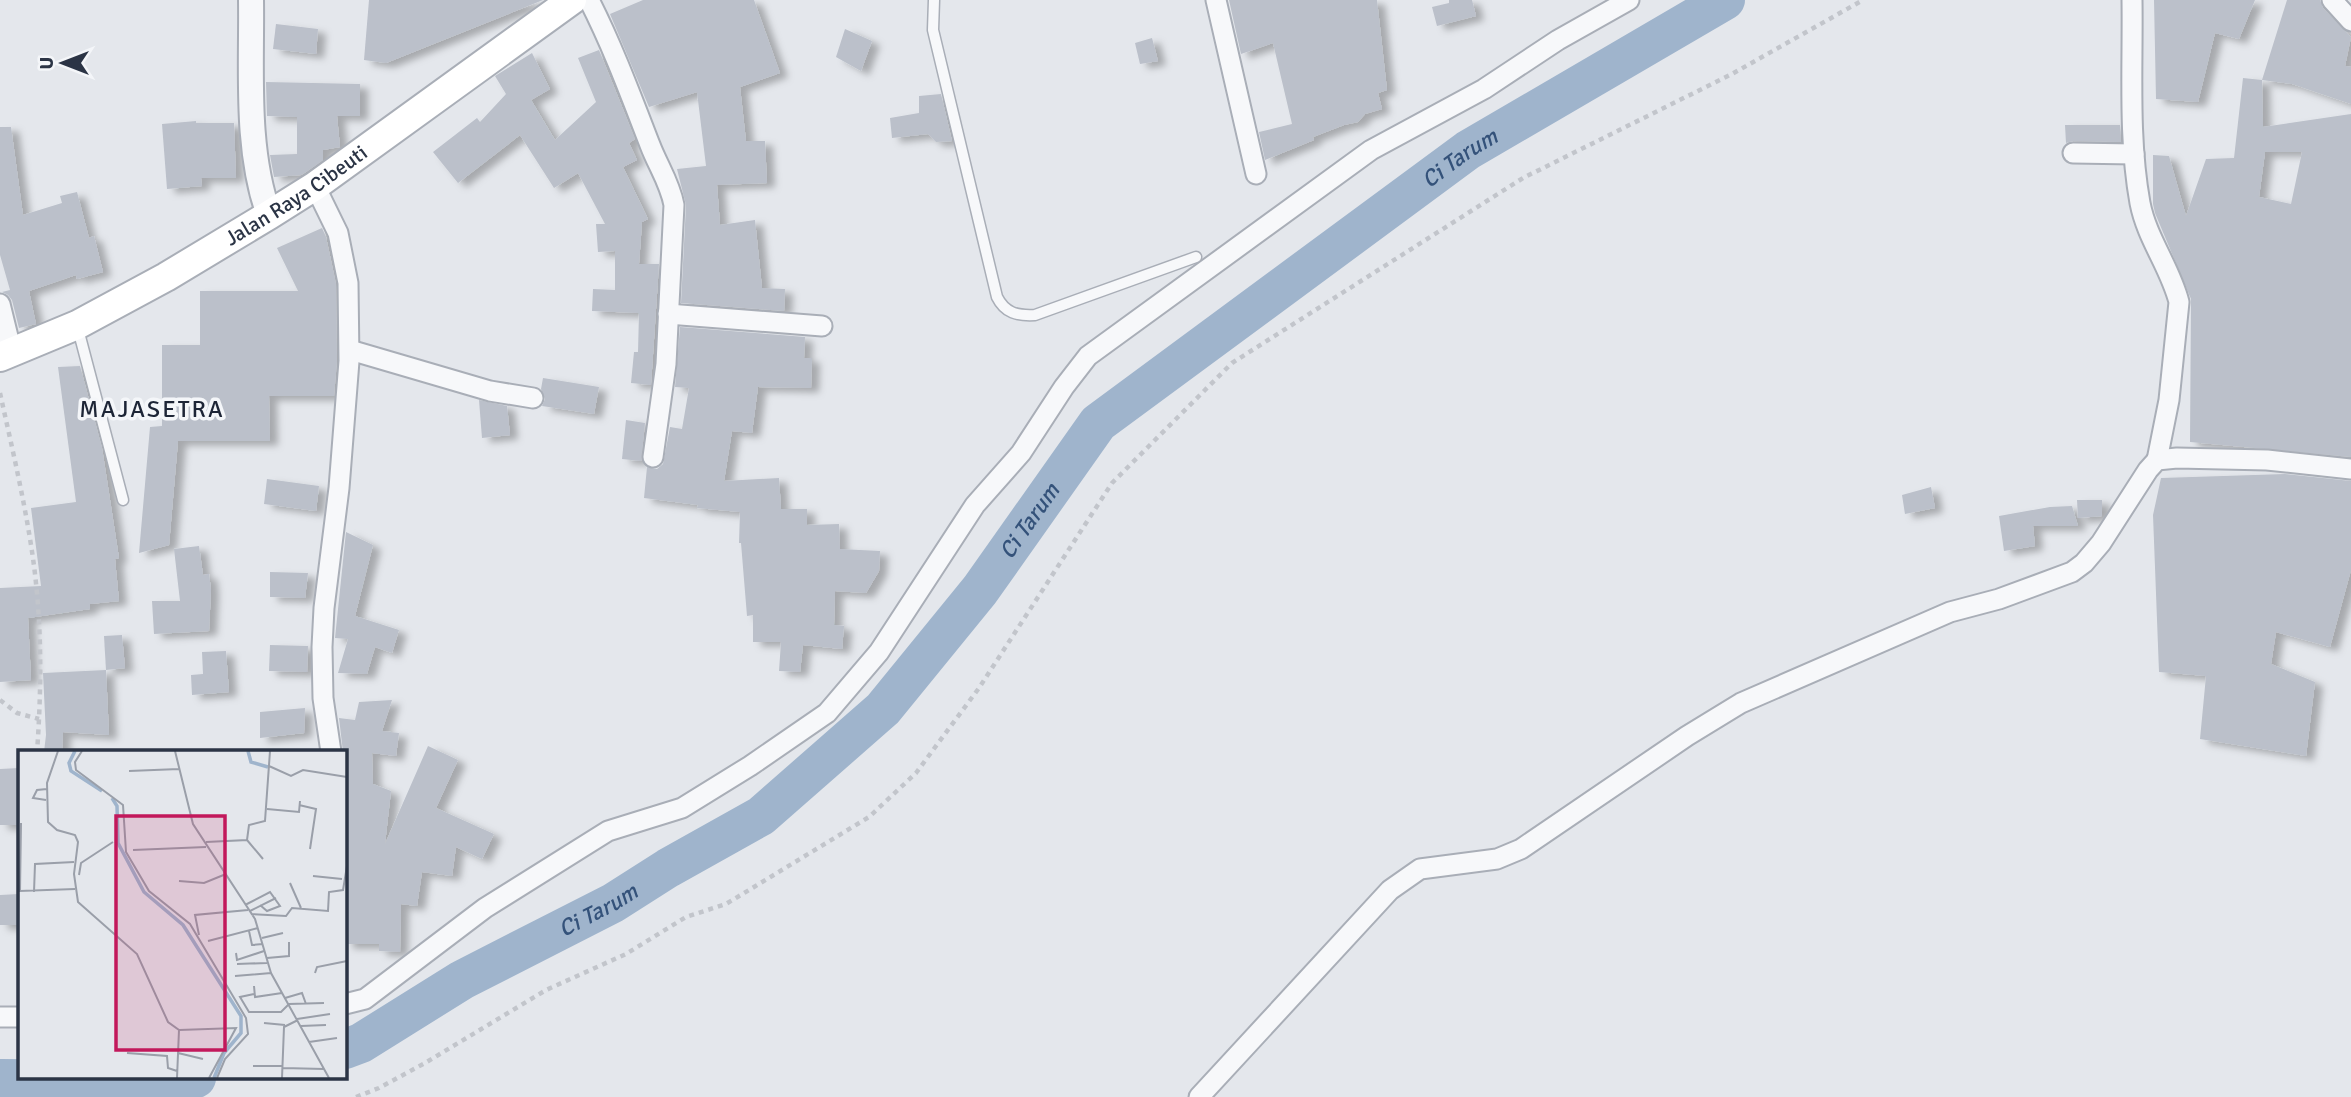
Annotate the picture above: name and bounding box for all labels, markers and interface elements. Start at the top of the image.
north arrow [28,28,98,98]
text: U [35,57,59,69]
water label: Ci Tarum [1416,122,1503,194]
street label: Jalan Raya Cibeuti [220,140,372,251]
district label: MAJASETRA [79,394,225,424]
water label: Ci Tarum [993,477,1066,564]
inset map [18,750,346,1080]
water label: Ci Tarum [554,877,644,943]

